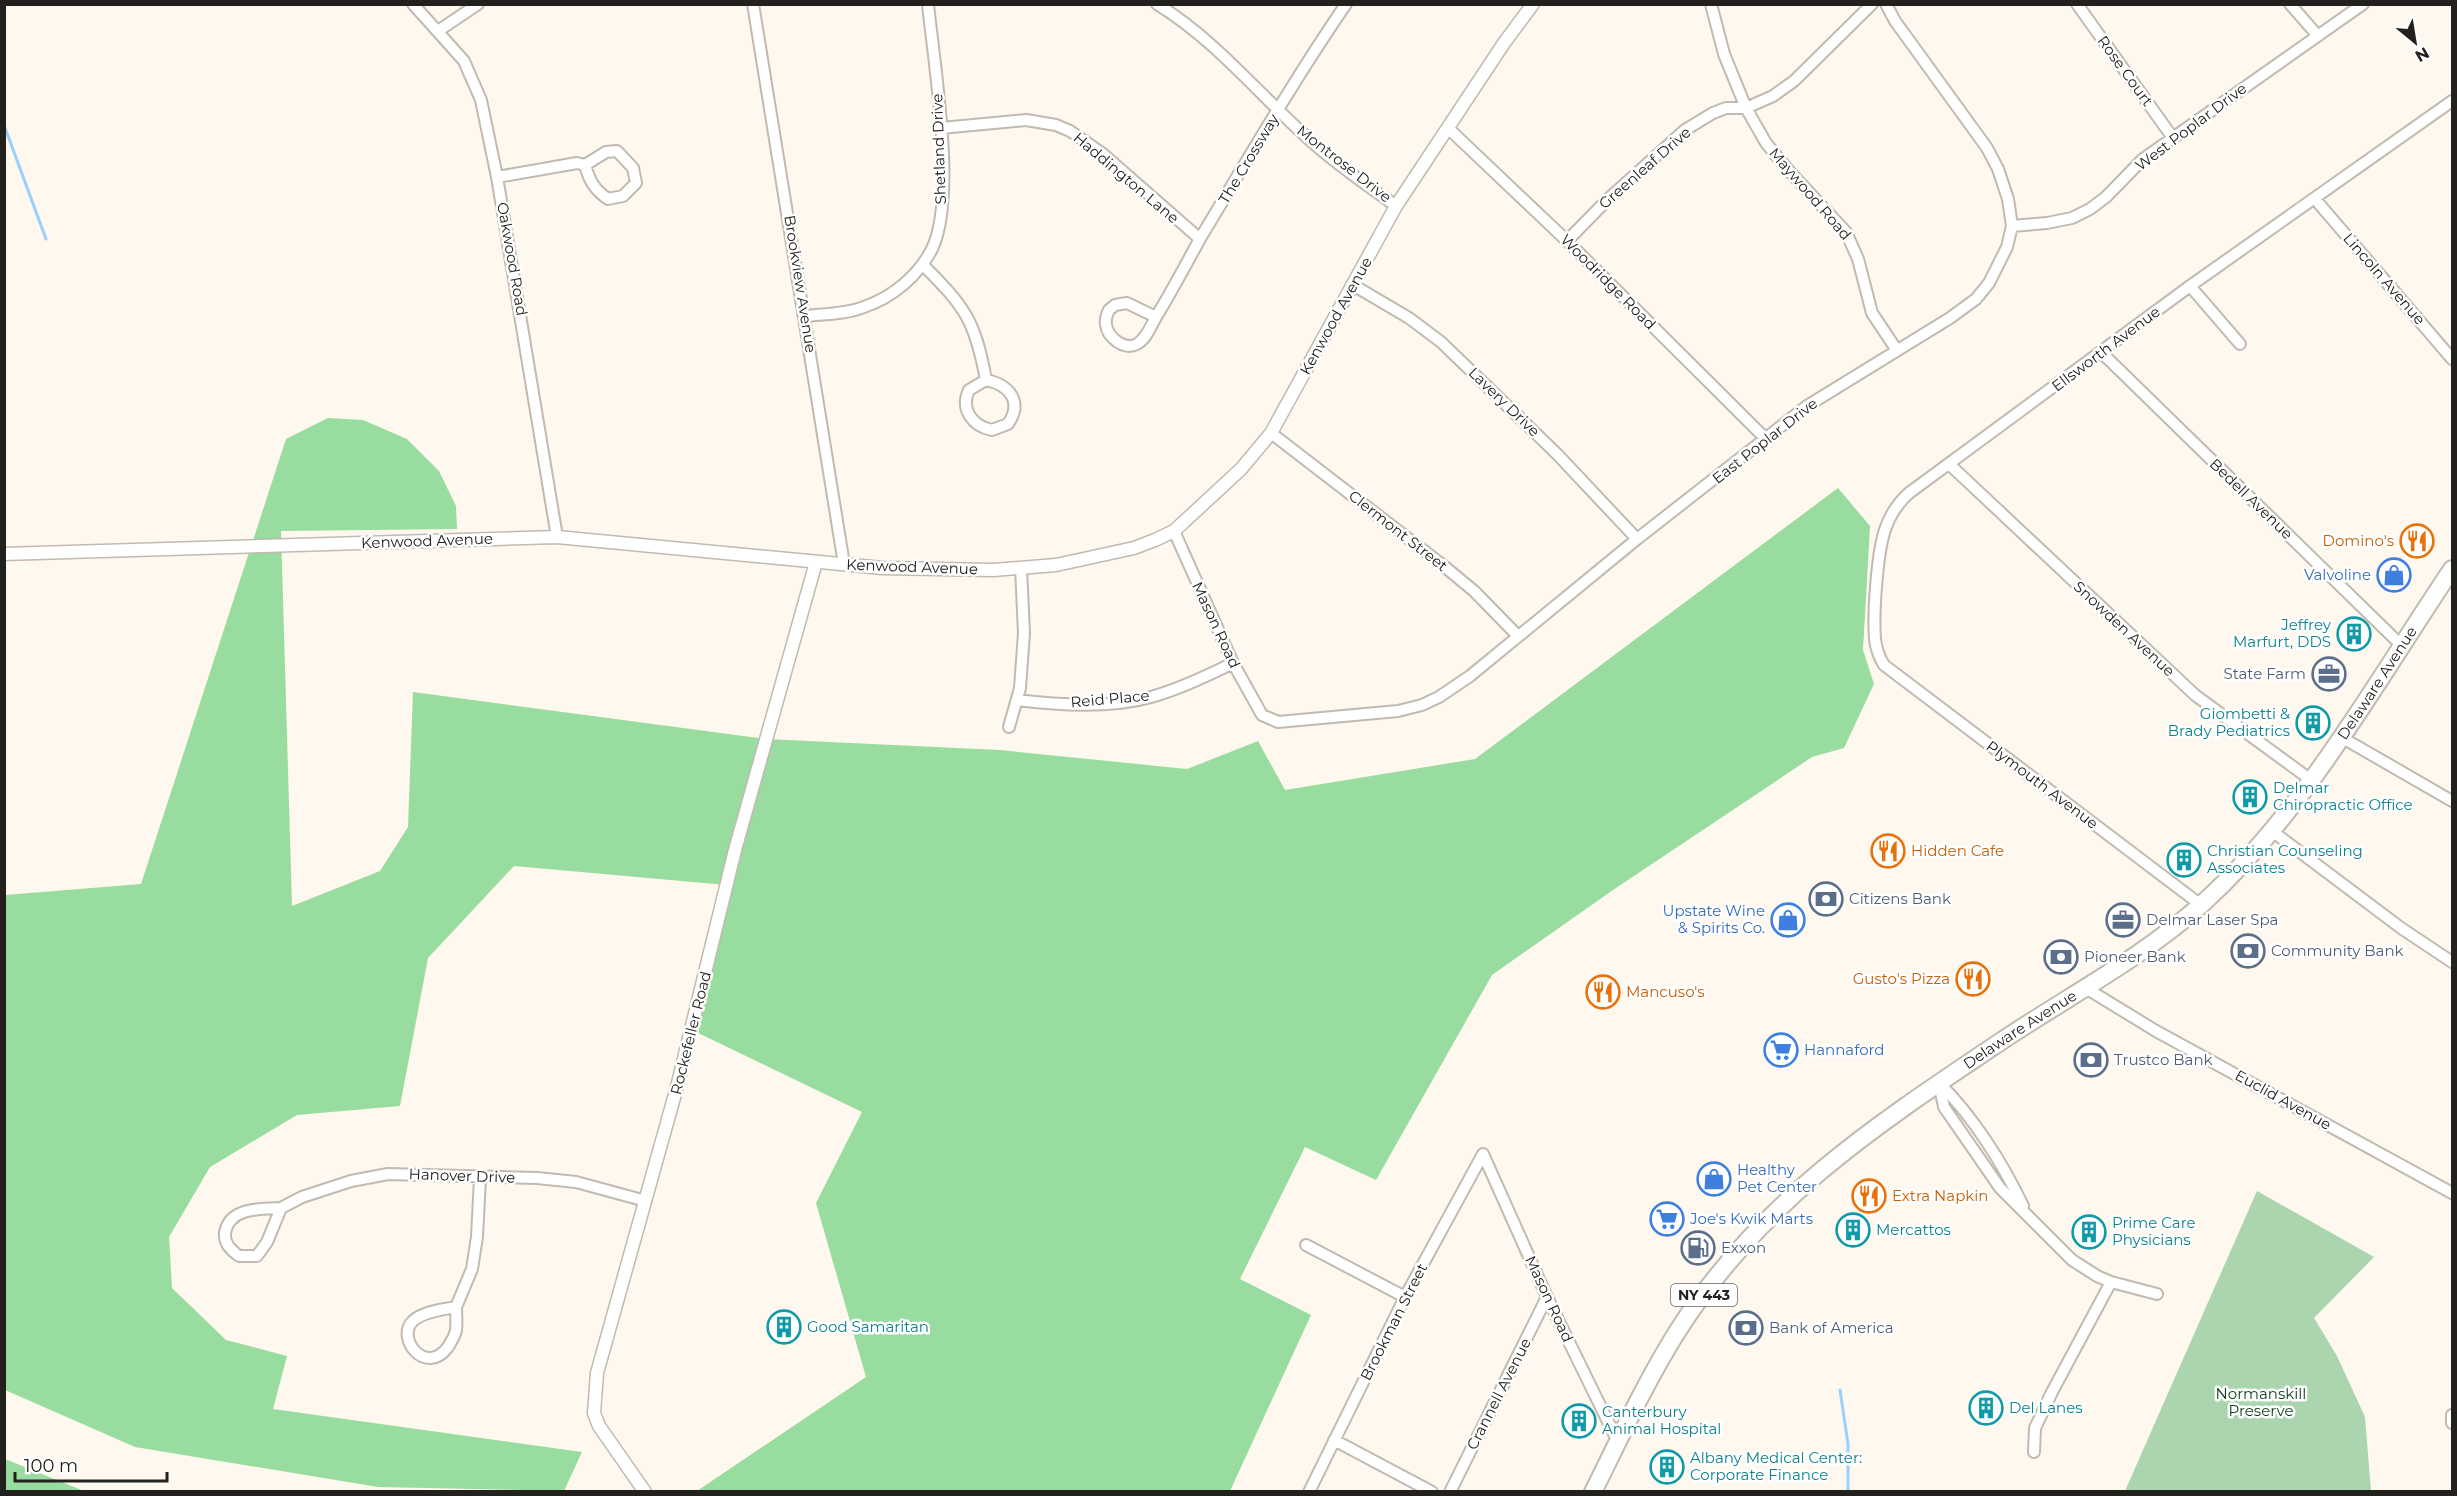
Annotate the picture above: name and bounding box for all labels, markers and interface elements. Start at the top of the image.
north arrow [2385,12,2445,72]
street label: Rose Court [2093,32,2157,110]
text: N [2412,43,2433,66]
street label: West Poplar Drive [2131,79,2250,175]
street label: Shetland Drive [927,93,950,205]
street label: The Crossway [1214,110,1283,207]
street label: Montrose Drive [1293,121,1395,206]
street label: Greenleaf Drive [1595,122,1695,213]
street label: Haddington Lane [1070,128,1183,227]
street label: Maywood Road [1765,144,1856,244]
street label: Oakwood Road [493,201,532,317]
street label: Brookview Avenue [780,214,821,354]
street label: Lincoln Avenue [2339,229,2429,328]
street label: Woodridge Road [1557,230,1660,333]
street label: Kenwood Avenue [1295,253,1376,378]
street label: Ellsworth Avenue [2048,302,2164,396]
street label: Lavery Drive [1465,363,1544,440]
street label: East Poplar Drive [1708,394,1821,488]
street label: Bedell Avenue [2206,454,2297,543]
street label: Clermont Street [1345,486,1452,575]
restaurant icon: Domino's [2399,523,2435,559]
street label: Kenwood Avenue [361,529,493,552]
place label: Domino's [2323,531,2394,550]
street label: Kenwood Avenue [846,555,978,578]
shop icon: Valvoline [2376,557,2412,593]
place label: Valvoline [2304,565,2371,584]
street label: Snowden Avenue [2070,577,2179,680]
street label: Mason Road [1188,579,1245,671]
place label: Jeffrey Marfurt, DDS [2233,615,2332,651]
building icon: Jeffrey Marfurt, DDS [2336,616,2372,652]
street label: Delaware Avenue [2333,623,2421,743]
office icon: State Farm [2311,656,2347,692]
place label: State Farm [2223,664,2306,683]
street label: Reid Place [1070,686,1150,711]
place label: Giombetti & Brady Pediatrics [2168,704,2290,740]
building icon: Giombetti & Brady Pediatrics [2295,705,2331,741]
street label: Plymouth Avenue [1983,736,2102,833]
place label: Delmar Chiropractic Office [2273,778,2413,814]
building icon: Delmar Chiropractic Office [2232,779,2268,815]
restaurant icon: Hidden Cafe [1870,833,1906,869]
place label: Hidden Cafe [1911,841,2004,860]
place label: Christian Counseling Associates [2207,841,2363,877]
building icon: Christian Counseling Associates [2166,842,2202,878]
bank icon: Citizens Bank [1808,881,1844,917]
place label: Citizens Bank [1849,889,1951,908]
place label: Upstate Wine & Spirits Co. [1663,901,1765,937]
shop icon: Upstate Wine & Spirits Co. [1770,902,1806,938]
office icon: Delmar Laser Spa [2105,902,2141,938]
place label: Delmar Laser Spa [2146,910,2278,929]
bank icon: Community Bank [2230,933,2266,969]
bank icon: Pioneer Bank [2043,939,2079,975]
place label: Community Bank [2271,941,2404,960]
place label: Pioneer Bank [2084,947,2186,966]
restaurant icon: Gusto's Pizza [1955,961,1991,997]
street label: Rockefeller Road [666,969,715,1097]
place label: Gusto's Pizza [1853,969,1950,988]
restaurant icon: Mancuso's [1585,974,1621,1010]
place label: Mancuso's [1626,982,1705,1001]
street label: Delaware Avenue [1959,986,2080,1073]
supermarket icon: Hannaford [1763,1032,1799,1068]
place label: Hannaford [1804,1040,1885,1059]
bank icon: Trustco Bank [2073,1042,2109,1078]
place label: Trustco Bank [2114,1050,2213,1069]
street label: Euclid Avenue [2232,1065,2335,1134]
place label: Healthy Pet Center [1737,1160,1817,1196]
shop icon: Healthy Pet Center [1696,1161,1732,1197]
street label: Hanover Drive [408,1164,516,1187]
restaurant icon: Extra Napkin [1851,1178,1887,1214]
place label: Extra Napkin [1892,1186,1988,1205]
supermarket icon: Joe's Kwik Marts [1649,1201,1685,1237]
place label: Joe's Kwik Marts [1689,1209,1813,1228]
building icon: Mercattos [1835,1212,1871,1248]
place label: Prime Care Physicians [2112,1213,2196,1249]
building icon: Prime Care Physicians [2071,1214,2107,1250]
place label: Mercattos [1876,1220,1951,1239]
fuel station icon: Exxon [1680,1230,1716,1266]
place label: Exxon [1721,1238,1766,1257]
street label: Mason Road [1521,1253,1578,1345]
street label: Brookman Street [1356,1260,1431,1384]
road number: NY 443 [1671,1284,1737,1306]
building icon: Good Samaritan [766,1309,802,1345]
bank icon: Bank of America [1728,1310,1764,1346]
place label: Good Samaritan [807,1317,929,1336]
place label: Bank of America [1769,1318,1894,1337]
street label: Crannell Avenue [1462,1335,1535,1453]
park label: Normanskill Preserve [2216,1384,2306,1420]
building icon: Del Lanes [1968,1390,2004,1426]
place label: Del Lanes [2009,1398,2083,1417]
place label: Canterbury Animal Hospital [1602,1402,1721,1438]
building icon: Canterbury Animal Hospital [1561,1403,1597,1439]
scale bar [15,1445,166,1483]
place label: Albany Medical Center: Corporate Finance [1690,1448,1862,1484]
building icon: Albany Medical Center: Corporate Finance [1649,1449,1685,1485]
text: 100 m [24,1455,78,1477]

